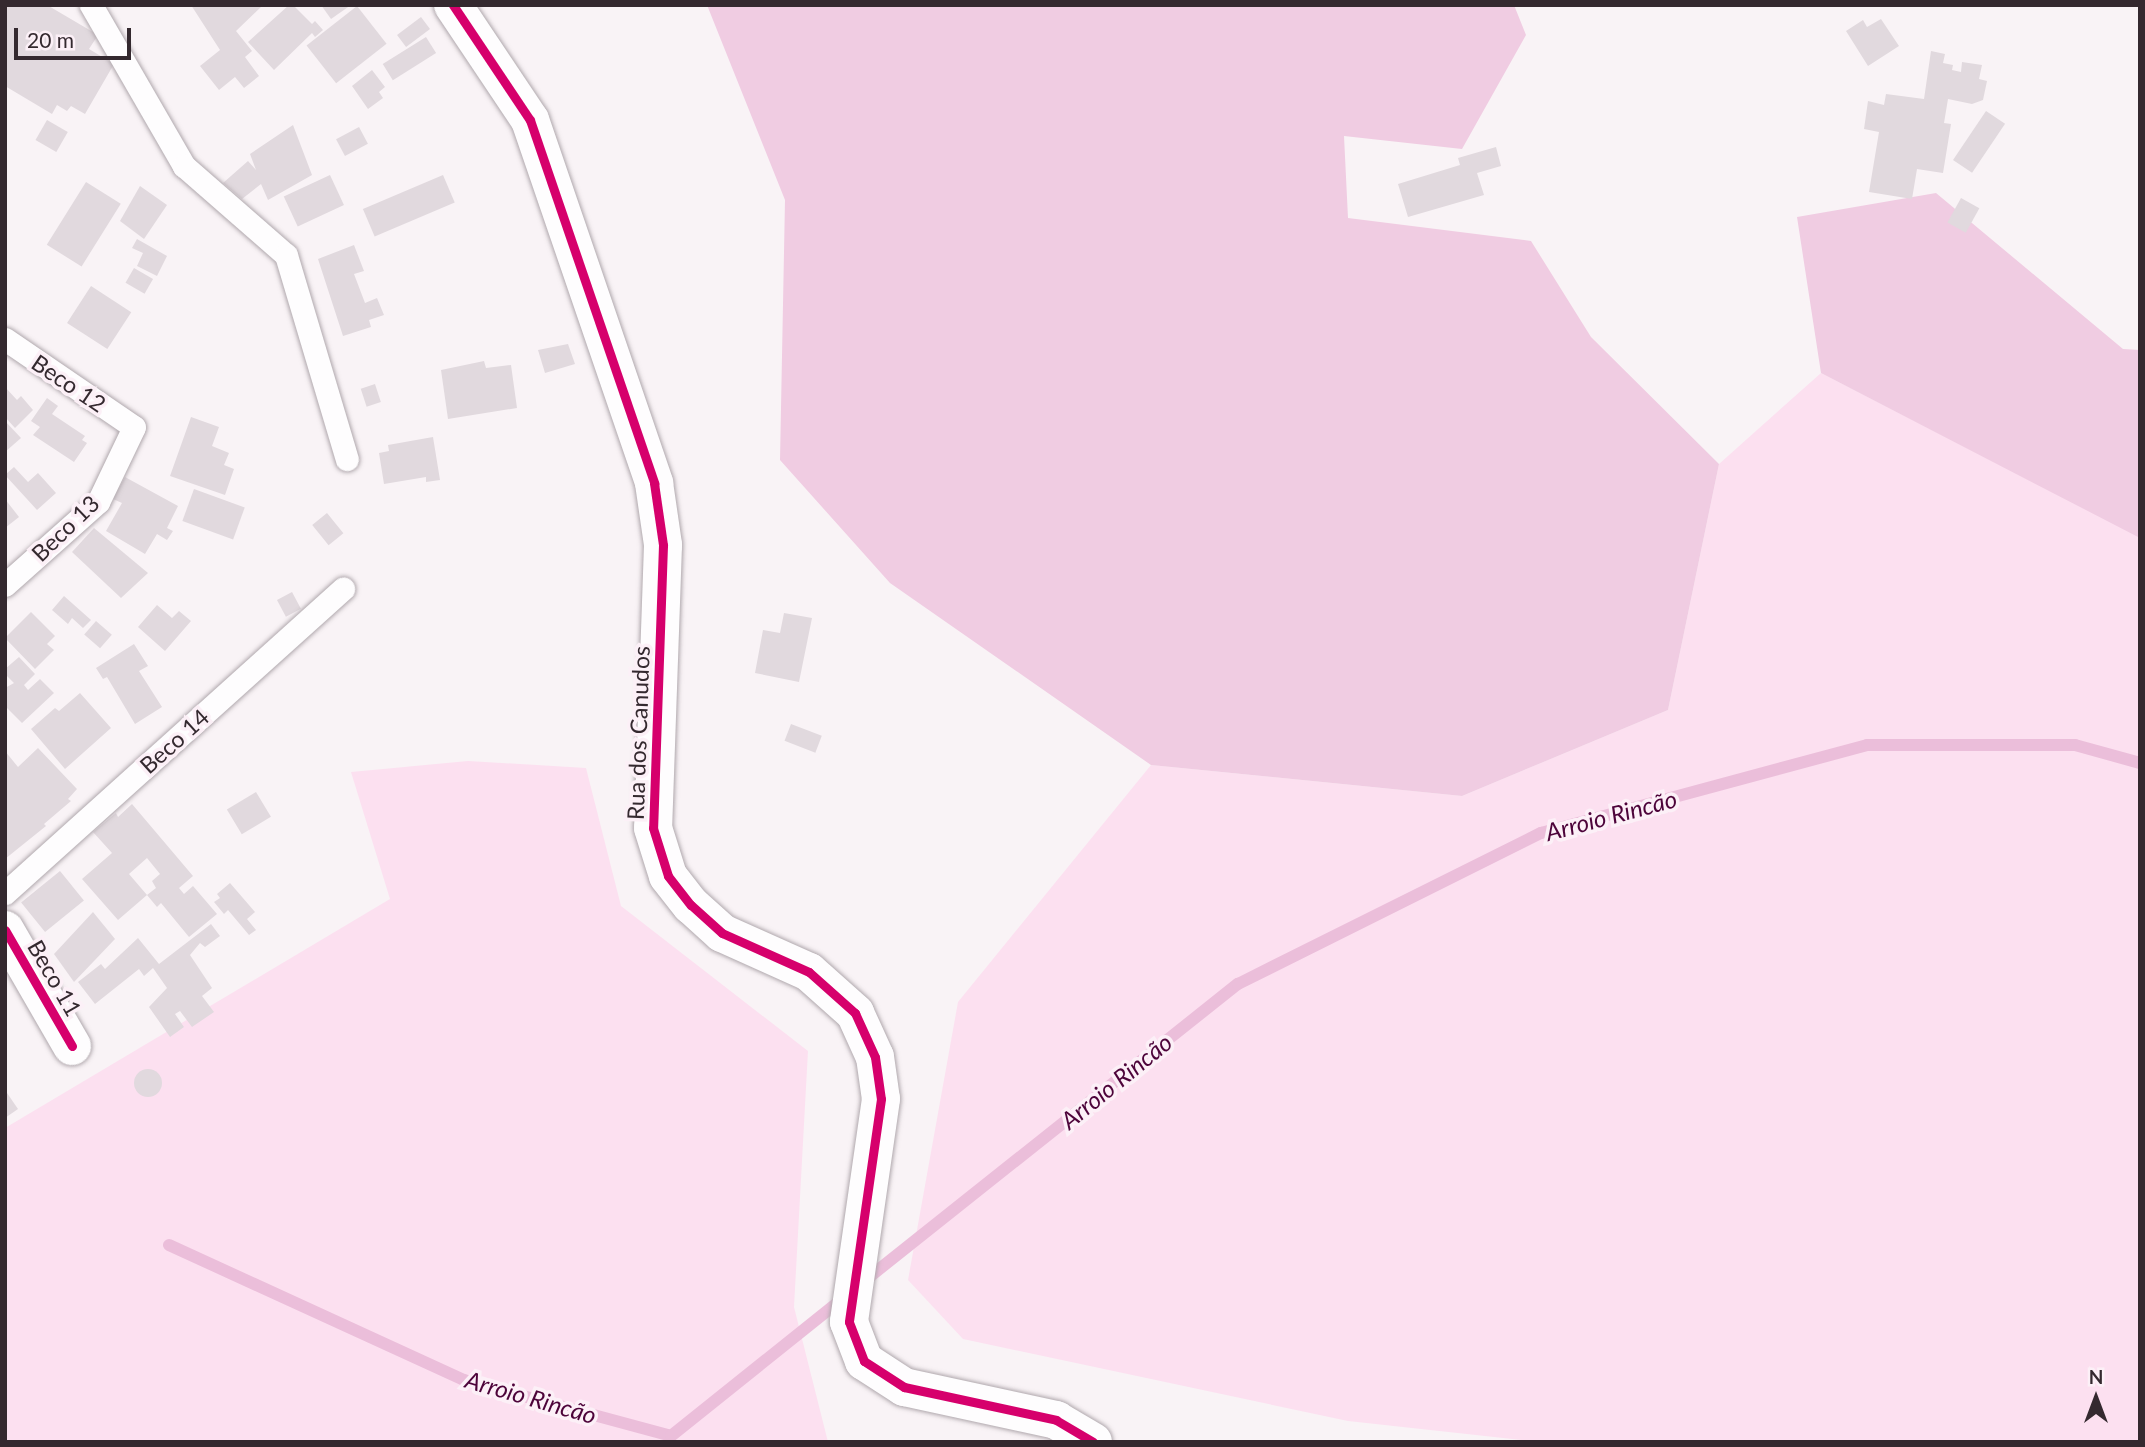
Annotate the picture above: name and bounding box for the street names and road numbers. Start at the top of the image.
street label: Beco 12 [27,348,111,418]
street label: Beco 13 [25,489,105,567]
street label: Rua dos Canudos [621,645,655,821]
street label: Beco 14 [134,703,214,779]
street label: Beco 11 [22,935,88,1021]

